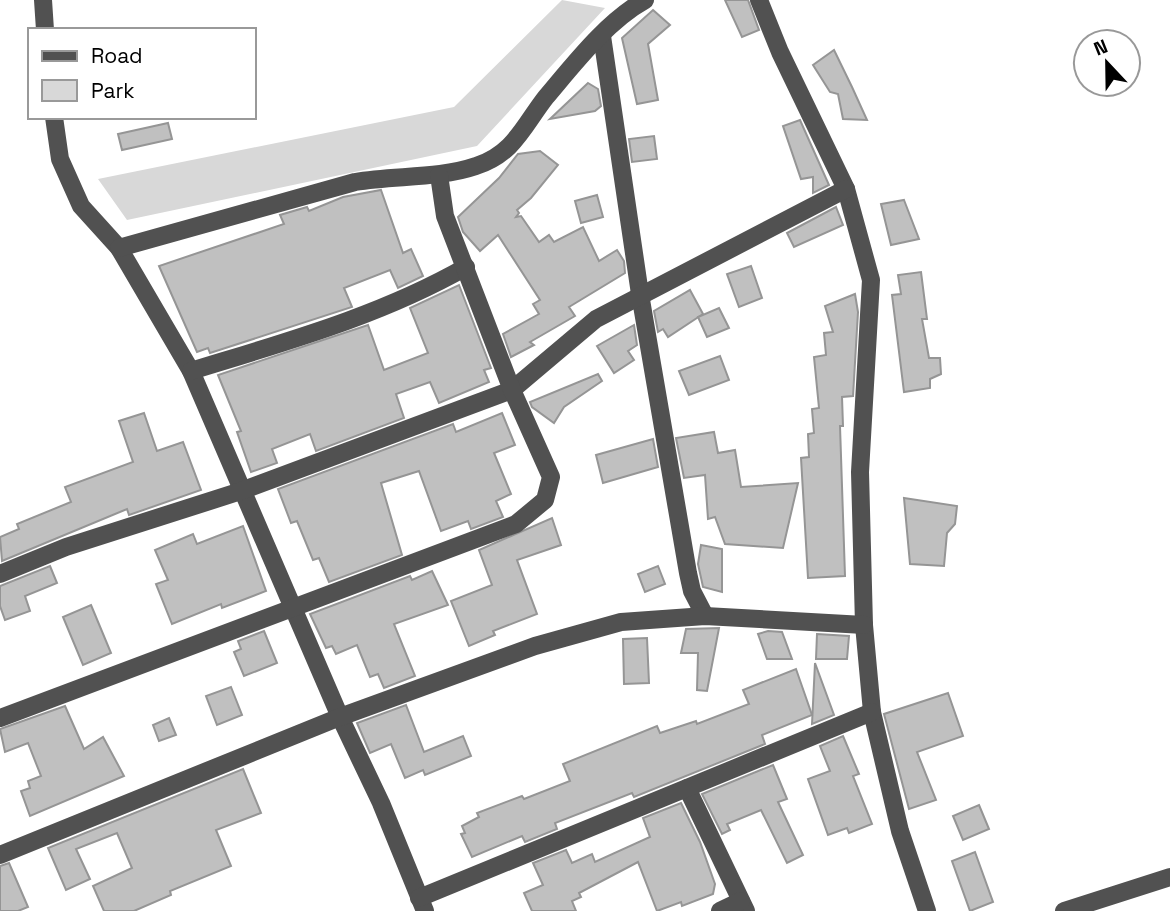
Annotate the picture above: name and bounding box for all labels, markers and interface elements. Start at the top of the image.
legend [28,28,256,119]
north arrow [1072,28,1142,98]
text: N [1090,34,1111,62]
text: Road [91,42,143,69]
text: Park [91,77,135,104]

